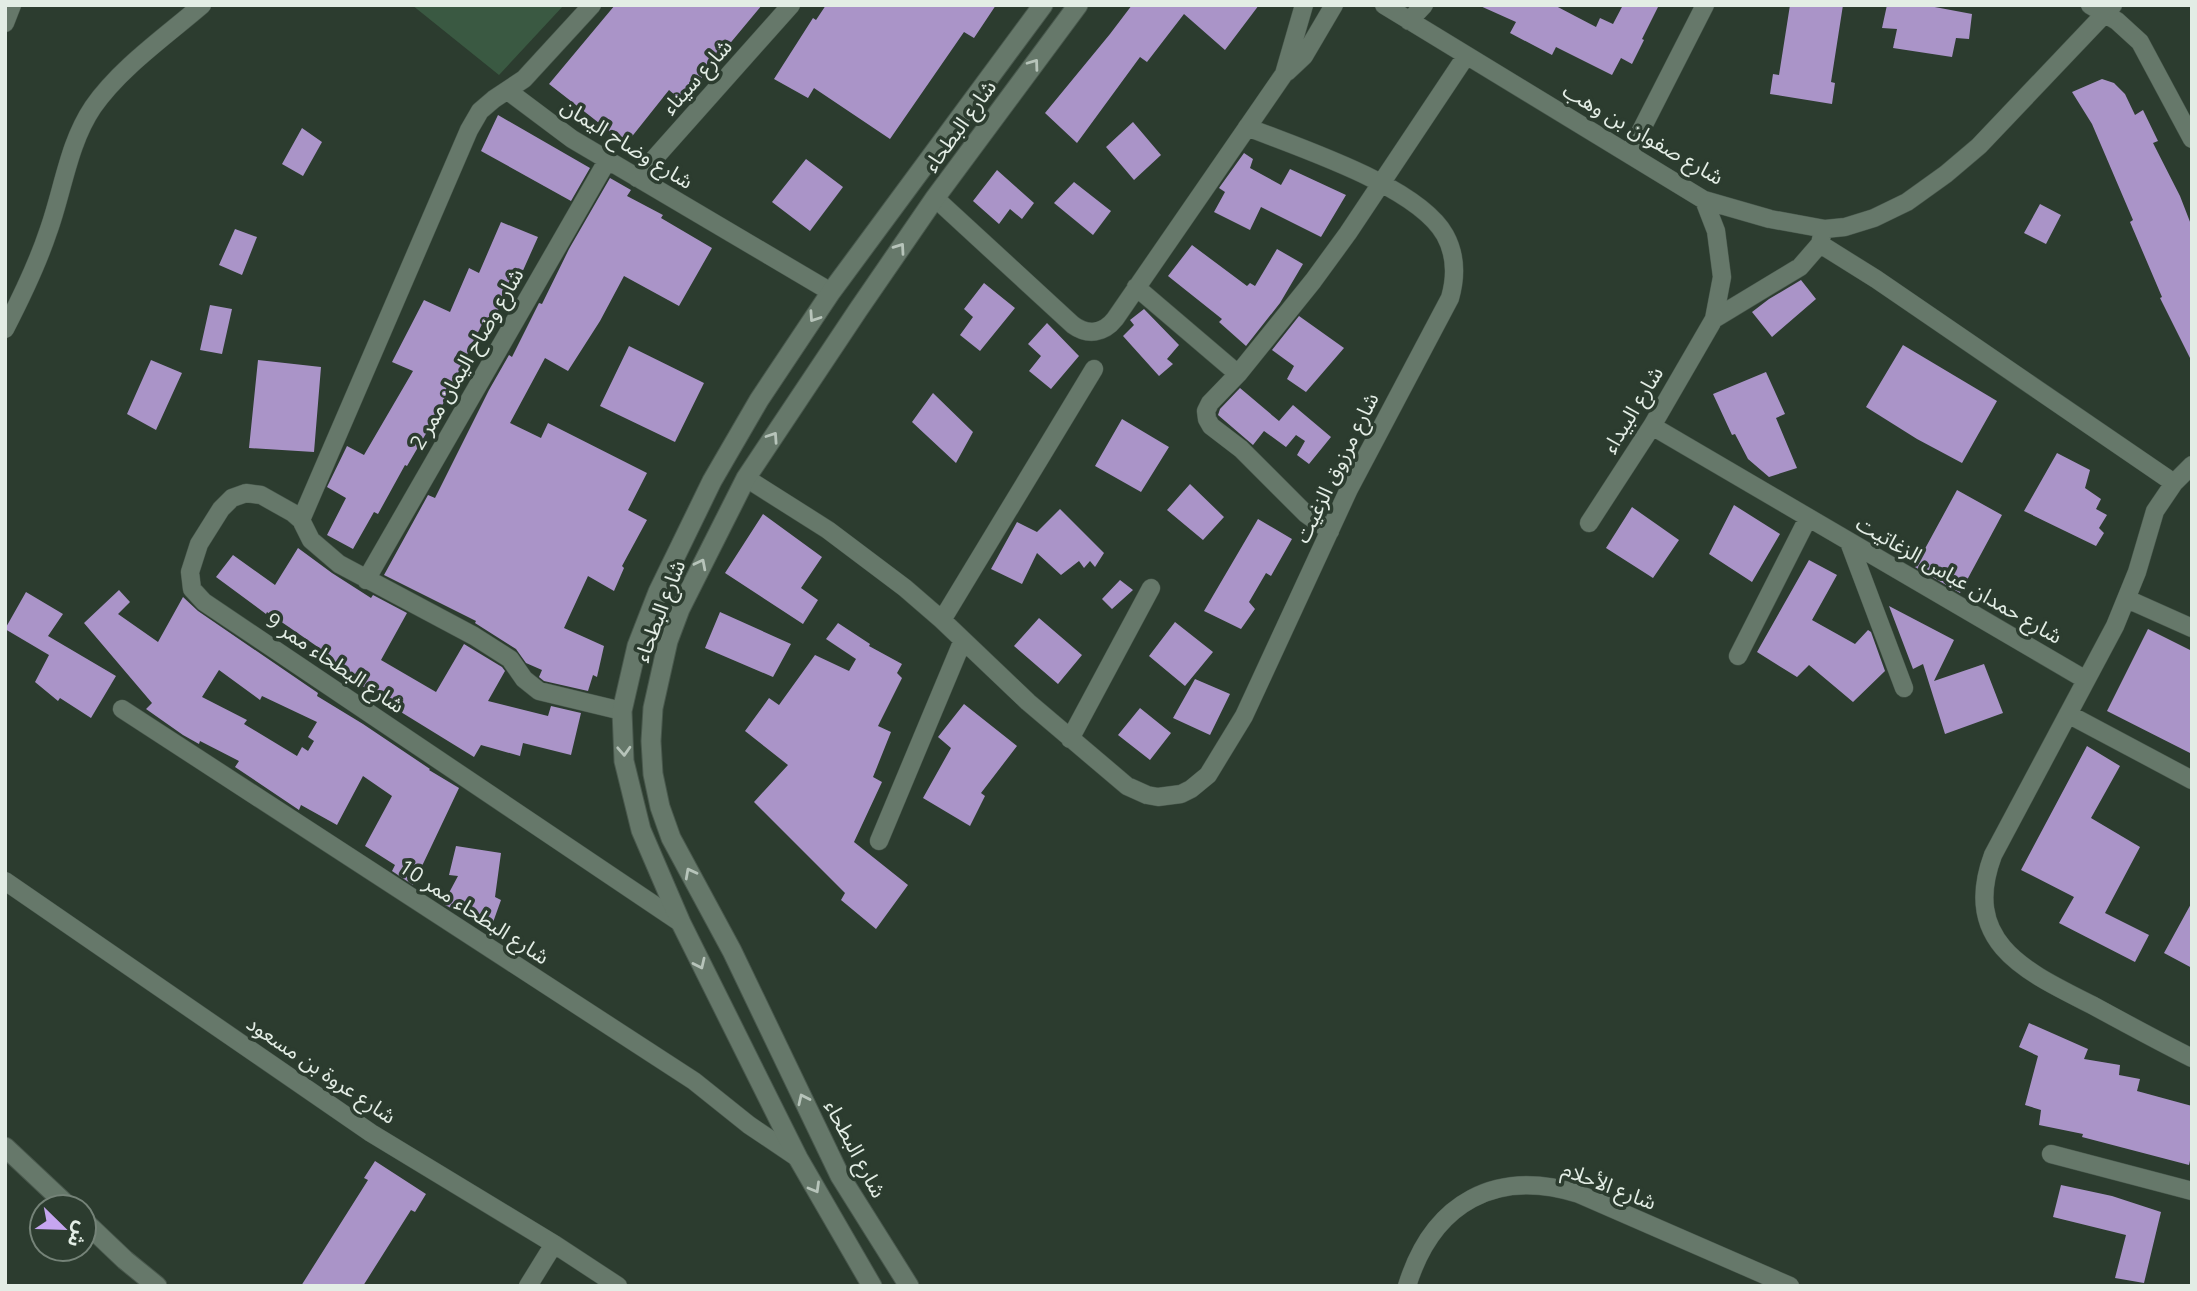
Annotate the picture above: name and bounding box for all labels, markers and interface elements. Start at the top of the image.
street label: شارع سيناء [655,33,739,121]
one-way arrow [1026,59,1038,72]
street label: شارع البطحاء [916,74,1004,178]
street label: شارع صفوان بن وهب [1557,76,1729,192]
street label: شارع وضاح اليمان [555,91,699,197]
one-way arrow [892,243,905,256]
street label: شارع وضاح اليمان ممر 2 [403,263,531,455]
one-way arrow [810,309,822,322]
street label: شارع البيداء [1595,361,1671,459]
street label: شارع مرزوق الزغيت [1288,388,1386,548]
one-way arrow [765,432,777,445]
street label: شارع حمدان عباس الزغاتيت [1850,509,2068,651]
street label: شارع البطحاء [627,556,693,666]
one-way arrow [693,559,707,571]
street label: شارع البطحاء ممر 9 [260,605,410,721]
one-way arrow [616,746,631,757]
street label: شارع البطحاء ممر 10 [393,852,555,972]
one-way arrow [685,868,698,881]
one-way arrow [692,957,706,969]
street label: شارع عروة بن مسعود [240,1009,402,1131]
one-way arrow [797,1094,811,1106]
street label: شارع البطحاء [817,1095,893,1203]
street label: شارع الأحلام [1557,1154,1660,1219]
one-way arrow [807,1181,820,1194]
north arrow [28,1193,98,1263]
text: ش [62,1218,96,1252]

